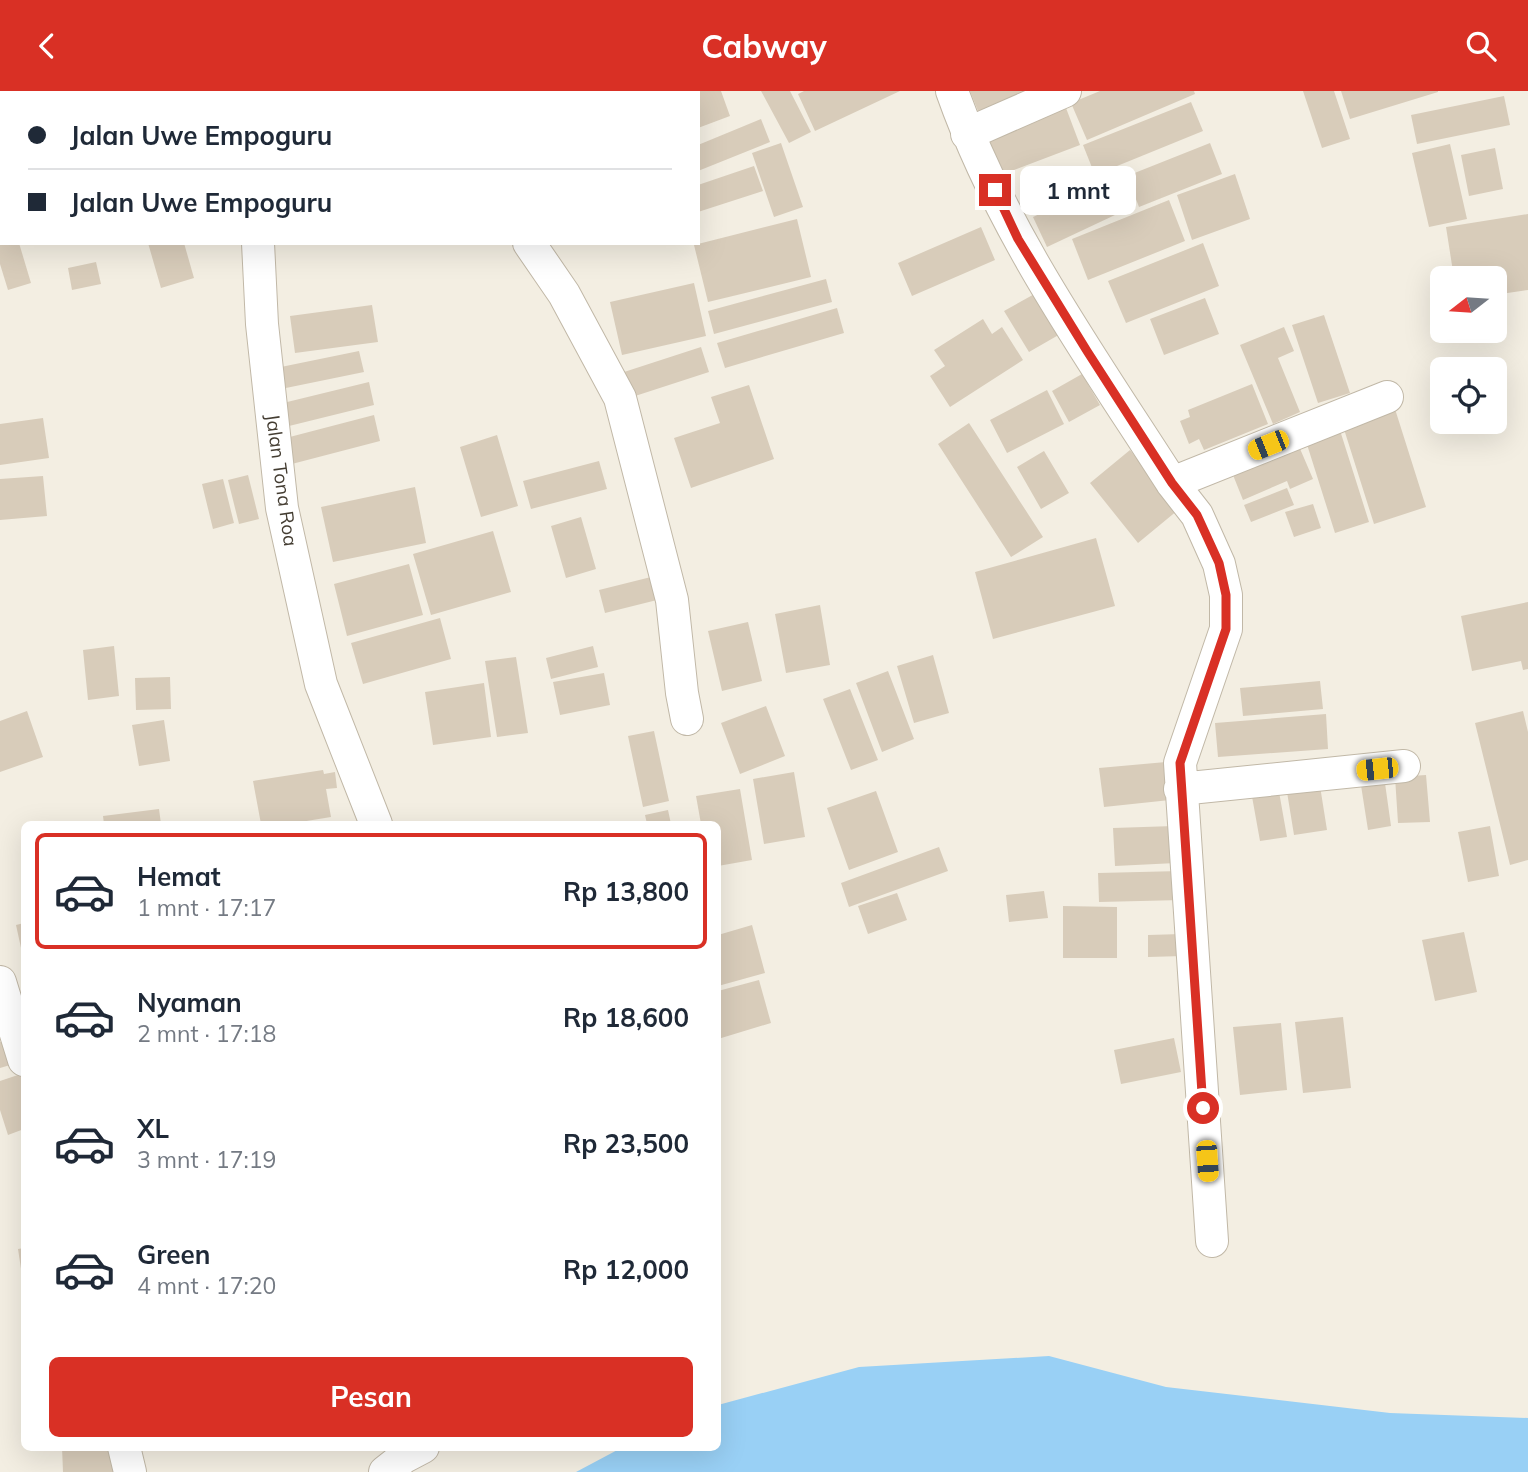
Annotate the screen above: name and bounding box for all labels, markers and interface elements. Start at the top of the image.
text: Cabway [701,26,827,66]
icon: back [28,27,66,65]
icon: search [1462,27,1500,65]
text: Jalan Uwe Empoguru [70,119,332,152]
callout: 1 mnt [1020,165,1135,215]
route end [979,174,1011,206]
text: 1 mnt [1046,176,1110,205]
text: Jalan Uwe Empoguru [70,186,332,219]
north arrow [1430,266,1507,343]
map controls [1430,266,1507,434]
button: locate [1430,357,1507,434]
street label: Jalan Tona Roa [261,412,303,548]
car [1245,427,1292,463]
car [1356,756,1399,782]
icon: car [53,860,116,923]
text: Hemat [137,860,221,893]
text: Rp 13,800 [563,875,689,908]
text: 1 mnt · 17:17 [137,893,276,922]
icon: car [53,986,116,1049]
text: Nyaman [137,986,242,1019]
text: Rp 18,600 [563,1001,689,1034]
text: 2 mnt · 17:18 [137,1019,276,1048]
route start [1187,1092,1219,1124]
icon: car [53,1112,116,1175]
text: XL [137,1112,169,1145]
text: Rp 23,500 [563,1127,689,1160]
car [1196,1139,1219,1183]
text: 3 mnt · 17:19 [137,1145,276,1174]
icon: car [53,1238,116,1301]
text: Green [137,1238,210,1271]
text: Rp 12,000 [563,1253,689,1286]
text: 4 mnt · 17:20 [137,1271,276,1300]
button: Pesan [49,1357,693,1437]

